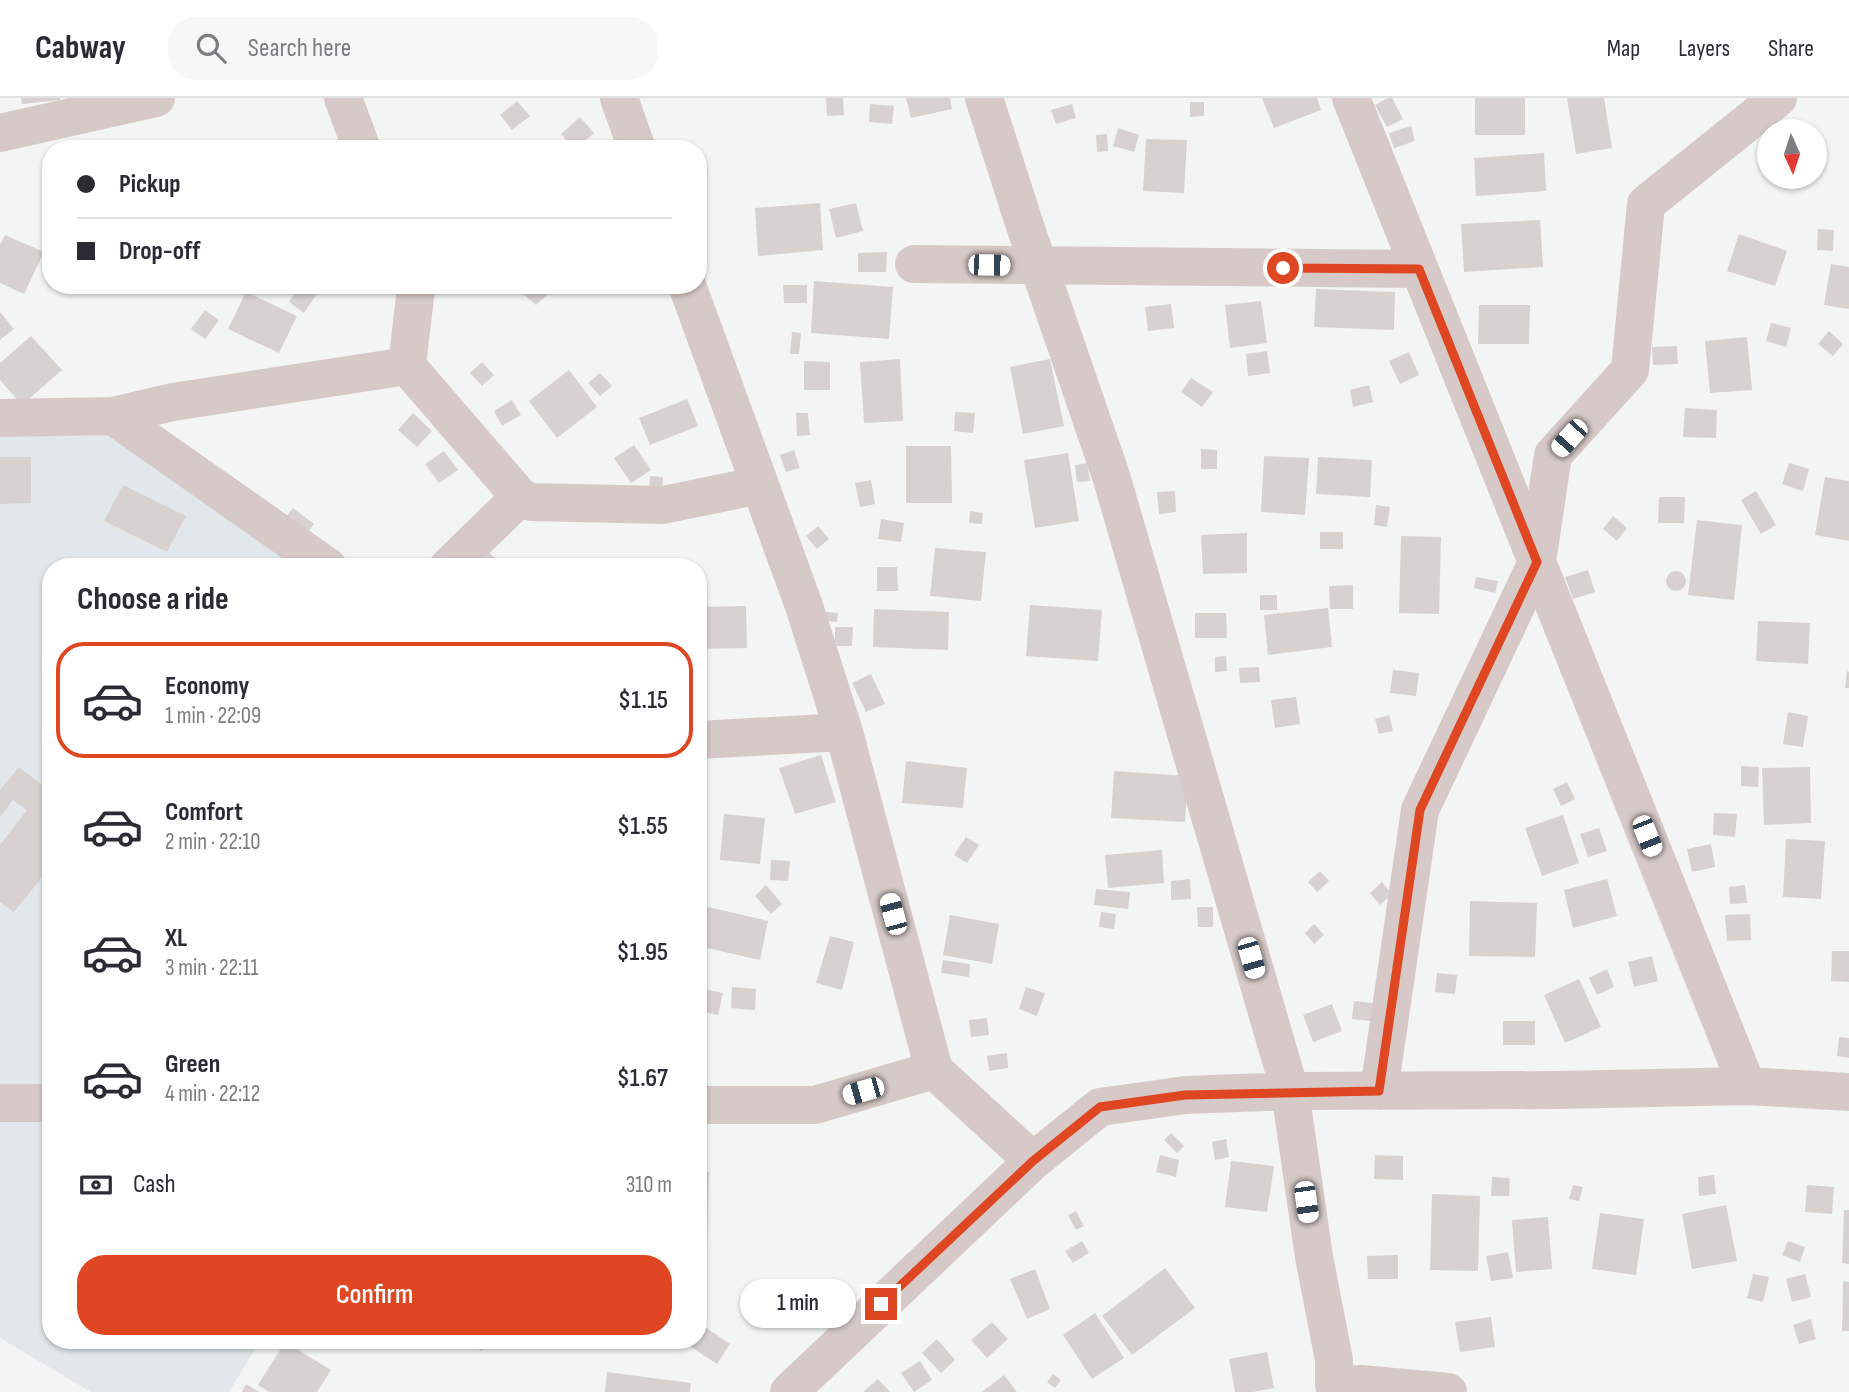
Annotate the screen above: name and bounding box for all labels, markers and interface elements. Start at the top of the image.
search box [168,17,658,80]
text: Cabway [35,28,126,68]
icon: search [192,29,230,67]
text: Search here [248,33,351,64]
text: Map [1607,34,1640,63]
text: Layers [1678,34,1730,63]
text: Share [1768,34,1814,63]
north arrow [1757,119,1827,189]
map controls [1757,119,1827,189]
text: Pickup [119,169,181,200]
text: Drop-off [119,236,200,267]
route start [1267,252,1299,284]
car [968,254,1011,276]
car [1548,415,1591,461]
text: Choose a ride [77,580,229,619]
icon: car [81,669,144,732]
text: Economy [165,671,249,702]
text: $1.15 [618,685,668,716]
text: 1 min · 22:09 [165,702,261,730]
icon: car [81,795,144,858]
text: Comfort [165,797,243,828]
text: $1.55 [617,811,668,842]
car [1630,813,1665,859]
text: 2 min · 22:10 [165,828,261,856]
car [878,891,909,937]
icon: car [81,921,144,984]
text: XL [165,923,187,954]
car [1236,935,1267,981]
text: $1.95 [616,937,668,968]
text: 3 min · 22:11 [165,954,259,982]
icon: car [81,1047,144,1110]
text: Green [165,1049,220,1080]
text: $1.67 [617,1063,668,1094]
car [840,1075,887,1107]
text: 4 min · 22:12 [165,1080,260,1108]
icon: cash [77,1166,115,1204]
text: Cash [133,1169,176,1200]
text: 310 m [626,1171,672,1199]
car [1293,1180,1320,1224]
button: Confirm [77,1255,672,1335]
callout: 1 min [741,1280,856,1328]
route end [865,1288,897,1320]
text: 1 min [777,1289,819,1317]

